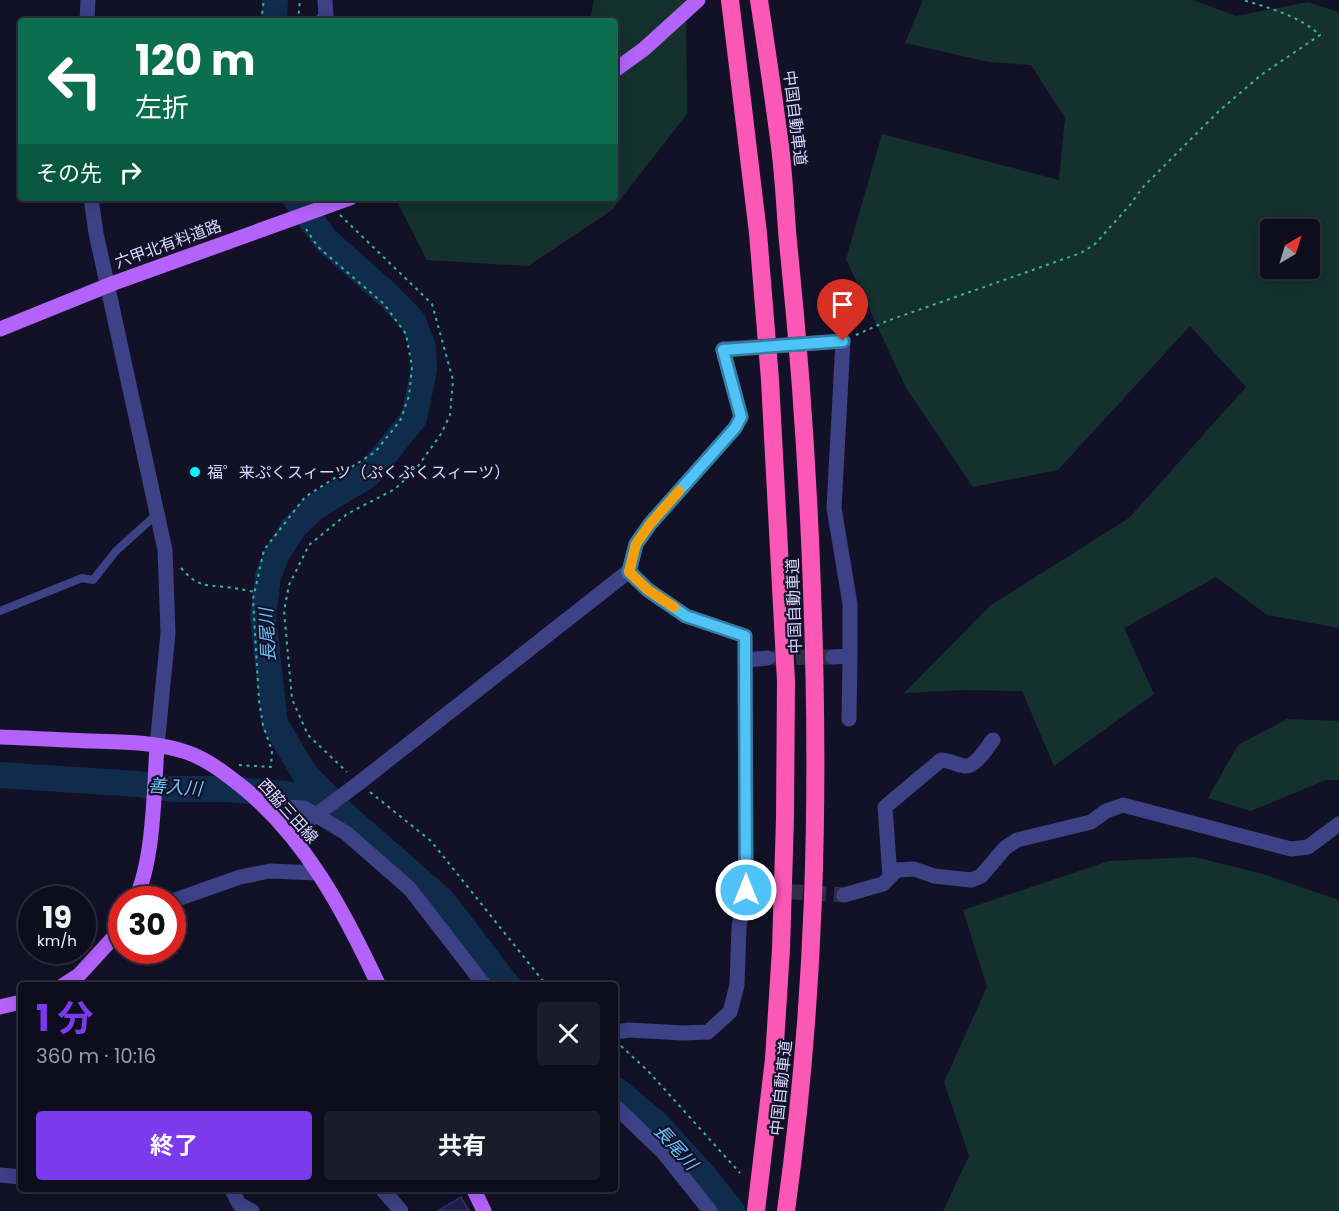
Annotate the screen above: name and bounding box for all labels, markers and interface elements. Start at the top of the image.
text: 120 m [135,31,256,90]
icon: left [36,42,114,120]
street label: 中国自動車道 [778,69,812,167]
text: 左折 [135,89,189,126]
icon: right [114,156,147,189]
text: その先 [36,158,102,189]
street label: 六甲北有料道路 [111,214,225,274]
north arrow [1260,219,1320,279]
map controls [1260,219,1320,279]
pin [817,279,868,341]
icon: arrive [826,288,859,321]
place label: 福゜来ぷくスィーツ（ぷくぷくスィーツ） [207,461,510,484]
marker: 福゜来ぷくスィーツ（ぷくぷくスィーツ） [188,465,202,479]
street label: 中国自動車道 [781,558,807,654]
water label: 長尾川 [253,605,281,663]
water label: 善入川 [147,773,205,801]
street label: 西脇三田線 [253,774,323,848]
position arrow [714,858,778,922]
speed limit sign: 30 [108,886,186,964]
text: 19 [42,896,72,939]
text: km/h [37,930,77,951]
text: 1 分 [36,993,93,1044]
button: close [537,1002,600,1065]
street label: 中国自動車道 [765,1039,797,1137]
text: 360 m · 10:16 [36,1042,156,1070]
button: 終了 [36,1111,312,1180]
button: 共有 [324,1111,600,1180]
water label: 長尾川 [649,1119,705,1177]

